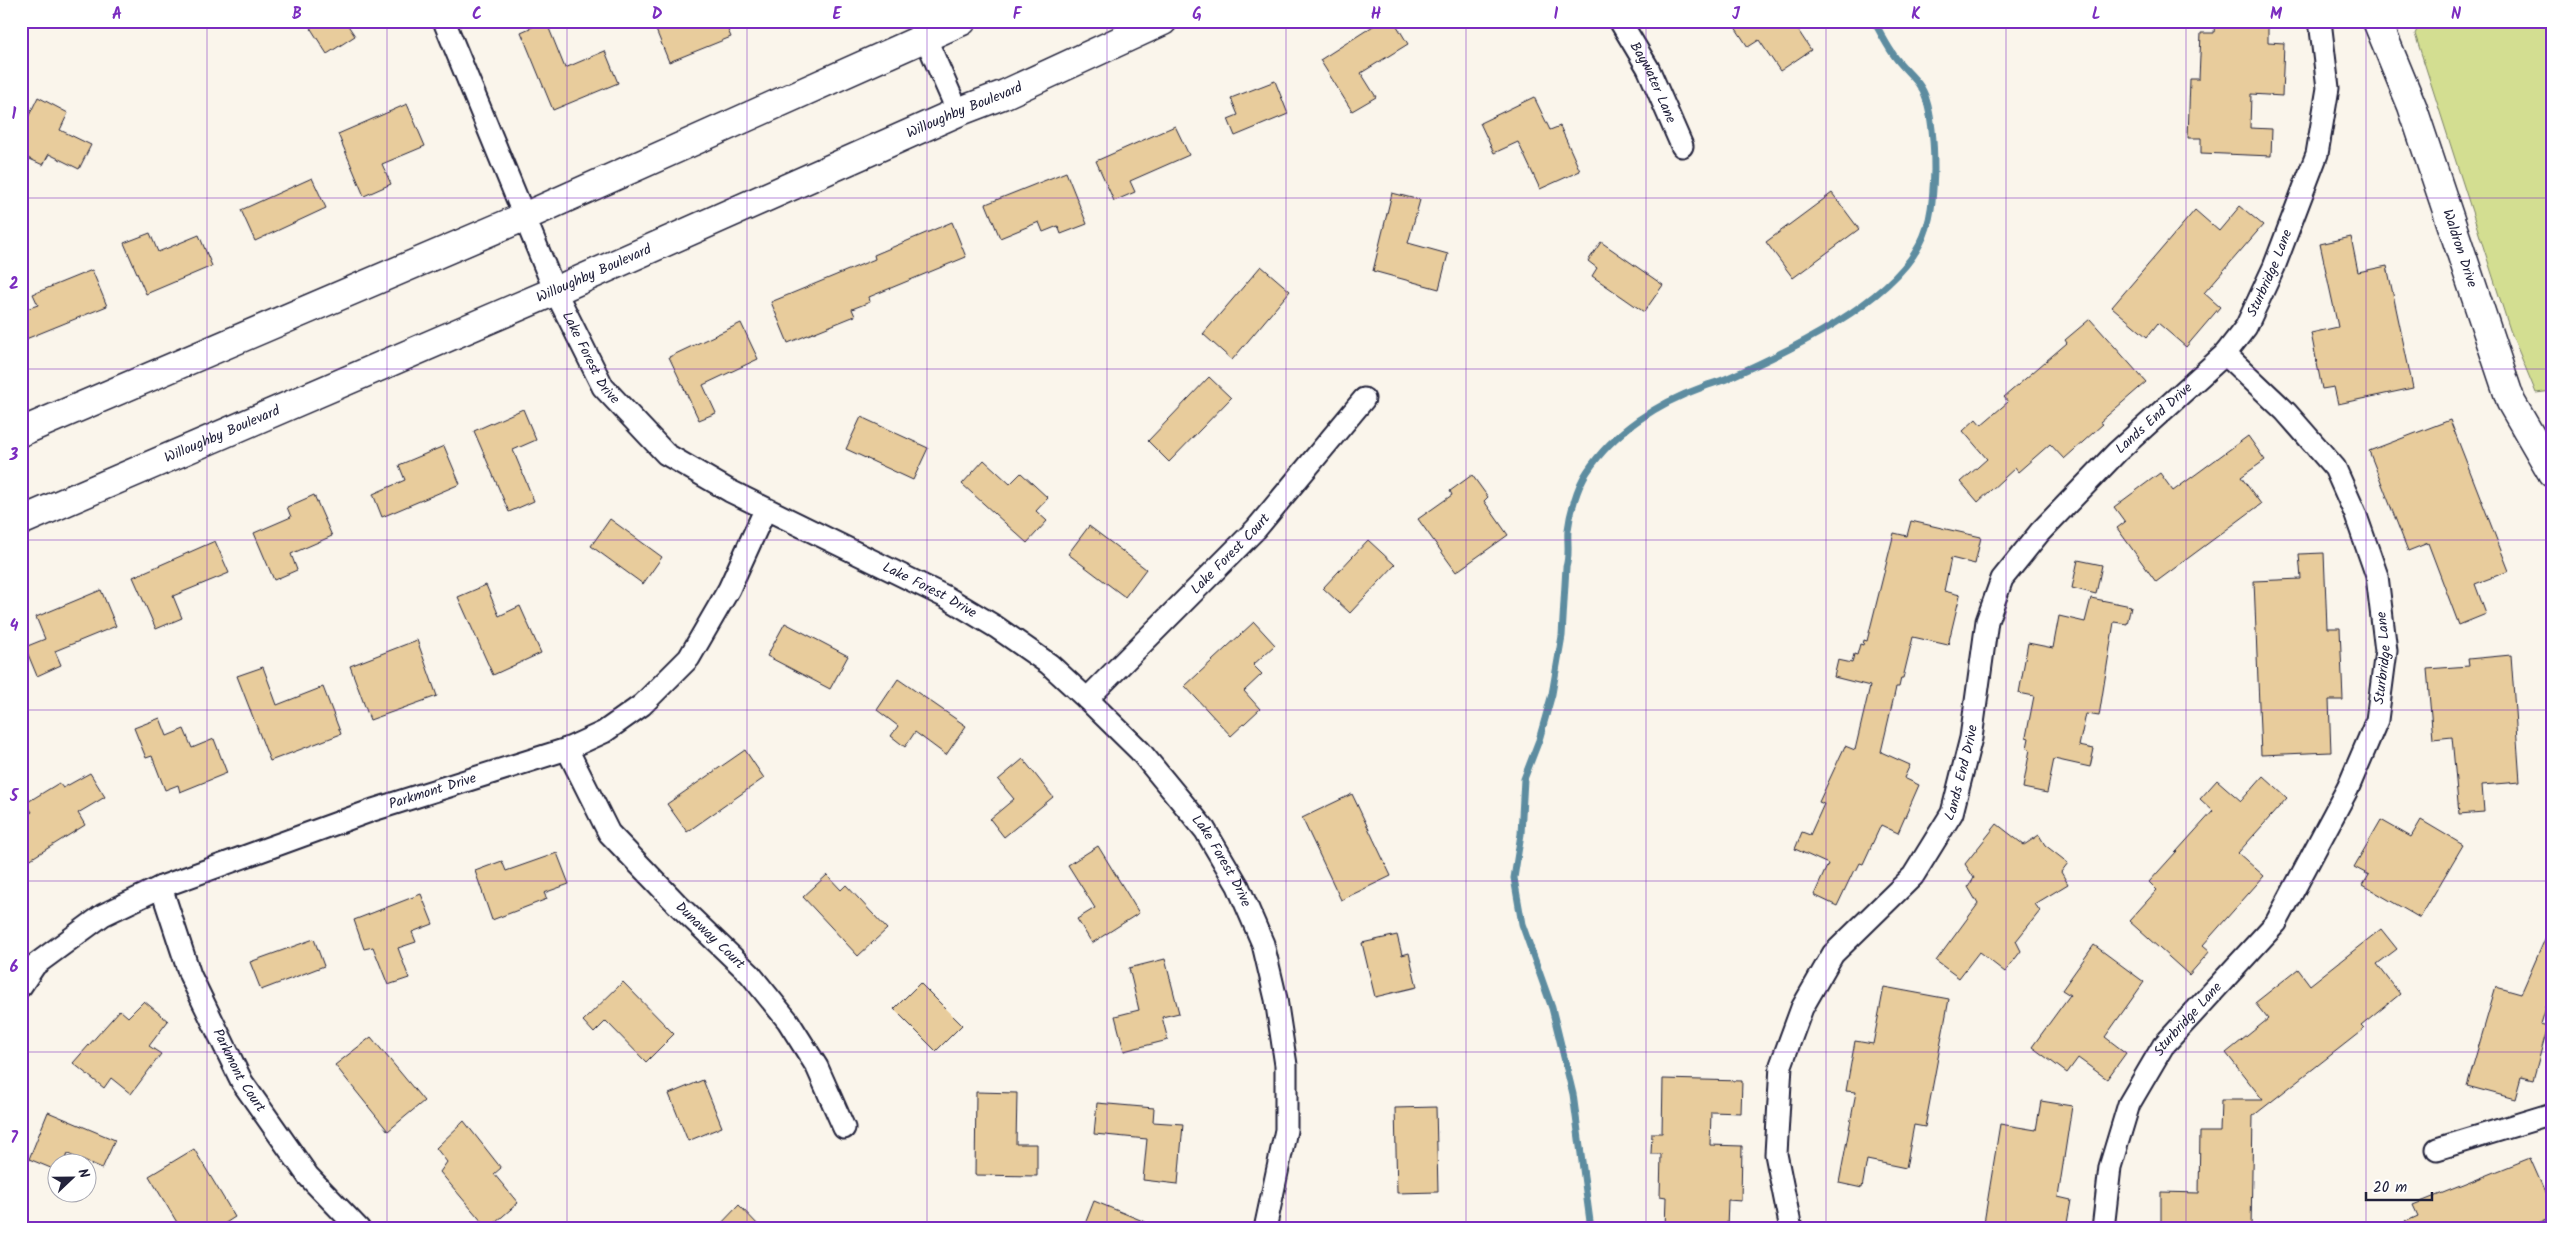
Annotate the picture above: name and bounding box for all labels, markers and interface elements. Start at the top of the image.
text: A [112,2,122,27]
text: B [292,2,302,27]
text: C [472,2,482,27]
text: D [652,2,663,27]
text: E [833,2,843,27]
text: F [1013,2,1023,27]
text: G [1192,2,1202,27]
text: H [1371,2,1381,27]
text: I [1554,2,1559,27]
text: J [1732,2,1741,27]
text: K [1911,2,1921,27]
text: L [2092,2,2100,27]
text: M [2270,2,2283,27]
text: N [2451,2,2461,27]
street label: Baywater Lane [1624,38,1682,127]
street label: Willoughby Boulevard [903,76,1027,145]
text: 1 [12,102,17,127]
street label: Waldron Drive [2436,206,2483,291]
street label: Sturbridge Lane [2241,226,2299,320]
street label: Willoughby Boulevard [533,238,656,309]
text: 2 [9,272,19,297]
street label: Lake Forest Drive [556,308,626,410]
street label: Lands End Drive [2110,377,2198,459]
street label: Willoughby Boulevard [161,399,284,469]
text: 3 [9,443,19,468]
street label: Lake Forest Court [1186,508,1276,600]
street label: Lake Forest Drive [879,556,981,624]
street label: Sturbridge Lane [2368,610,2397,706]
text: 4 [10,614,19,639]
street label: Lands End Drive [1939,723,1984,825]
street label: Parkmont Drive [386,767,480,815]
text: 5 [9,784,20,809]
street label: Lake Forest Drive [1186,810,1257,911]
street label: Dunaway Court [670,897,750,975]
text: 6 [10,955,19,980]
street label: Sturbridge Lane [2148,977,2228,1060]
street label: Parkmont Court [207,1025,271,1117]
text: 7 [10,1126,18,1151]
north arrow [48,1152,98,1202]
text: N [71,1165,95,1182]
scale bar [2366,1170,2432,1202]
text: 20 m [2373,1176,2407,1200]

